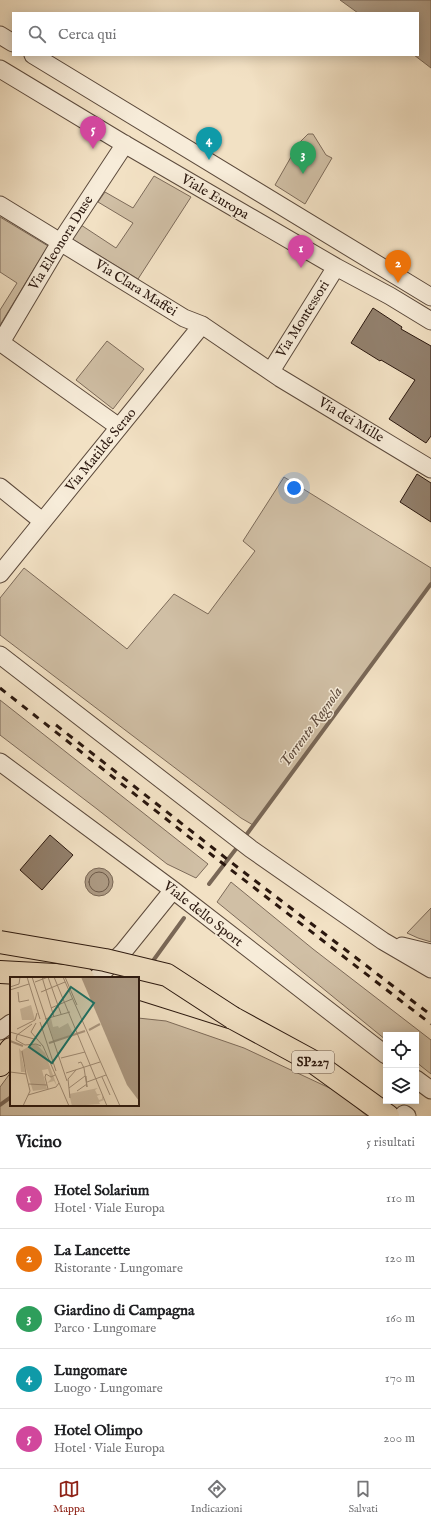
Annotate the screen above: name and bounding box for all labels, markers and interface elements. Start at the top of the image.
search box [12,12,419,56]
icon: search [26,23,48,45]
text: Cerca qui [58,25,117,44]
pin: 5 [80,116,106,149]
pin: 4 [196,127,222,160]
pin: 3 [290,141,316,174]
street label: Viale Europa [177,170,253,224]
street label: Via Eleonora Duse [24,192,98,295]
pin: 1 [288,235,314,268]
pin: 2 [385,250,411,283]
street label: Via Clara Maffei [91,255,181,321]
street label: Via Montessori [272,277,334,362]
street label: Via dei Mille [314,393,388,447]
street label: Via Matilde Serao [61,404,141,496]
your location [284,478,304,498]
water label: Torrente Ragnola [275,682,348,772]
street label: Viale dello Sport [159,877,247,951]
inset map [10,977,139,1106]
map controls [383,1032,419,1104]
button: locate [383,1032,419,1068]
road number: SP227 [292,1051,334,1073]
button: layers [383,1068,419,1104]
text: Vicino [16,1132,62,1153]
text: 5 risultati [366,1134,415,1151]
text: Hotel Solarium [54,1181,149,1200]
text: 1 [27,1190,31,1207]
text: 110 m [386,1190,415,1207]
text: Hotel · Viale Europa [54,1200,165,1217]
text: La Lancette [54,1241,130,1260]
text: 2 [26,1250,32,1267]
text: 120 m [385,1250,415,1267]
text: Ristorante · Lungomare [54,1260,183,1277]
text: Giardino di Campagna [54,1301,195,1320]
text: 3 [27,1310,31,1327]
text: 160 m [385,1310,415,1327]
text: Parco · Lungomare [54,1320,156,1337]
text: Lungomare [54,1361,127,1380]
text: 4 [26,1370,32,1387]
text: 170 m [385,1370,415,1387]
text: Luogo · Lungomare [54,1380,163,1397]
text: Hotel Olimpo [54,1421,143,1440]
text: 5 [27,1430,31,1447]
text: 200 m [383,1430,415,1447]
text: Hotel · Viale Europa [54,1440,165,1457]
tab: Mappa [53,1478,85,1516]
tab: Indicazioni [191,1478,242,1516]
tab: Salvati [348,1478,378,1516]

